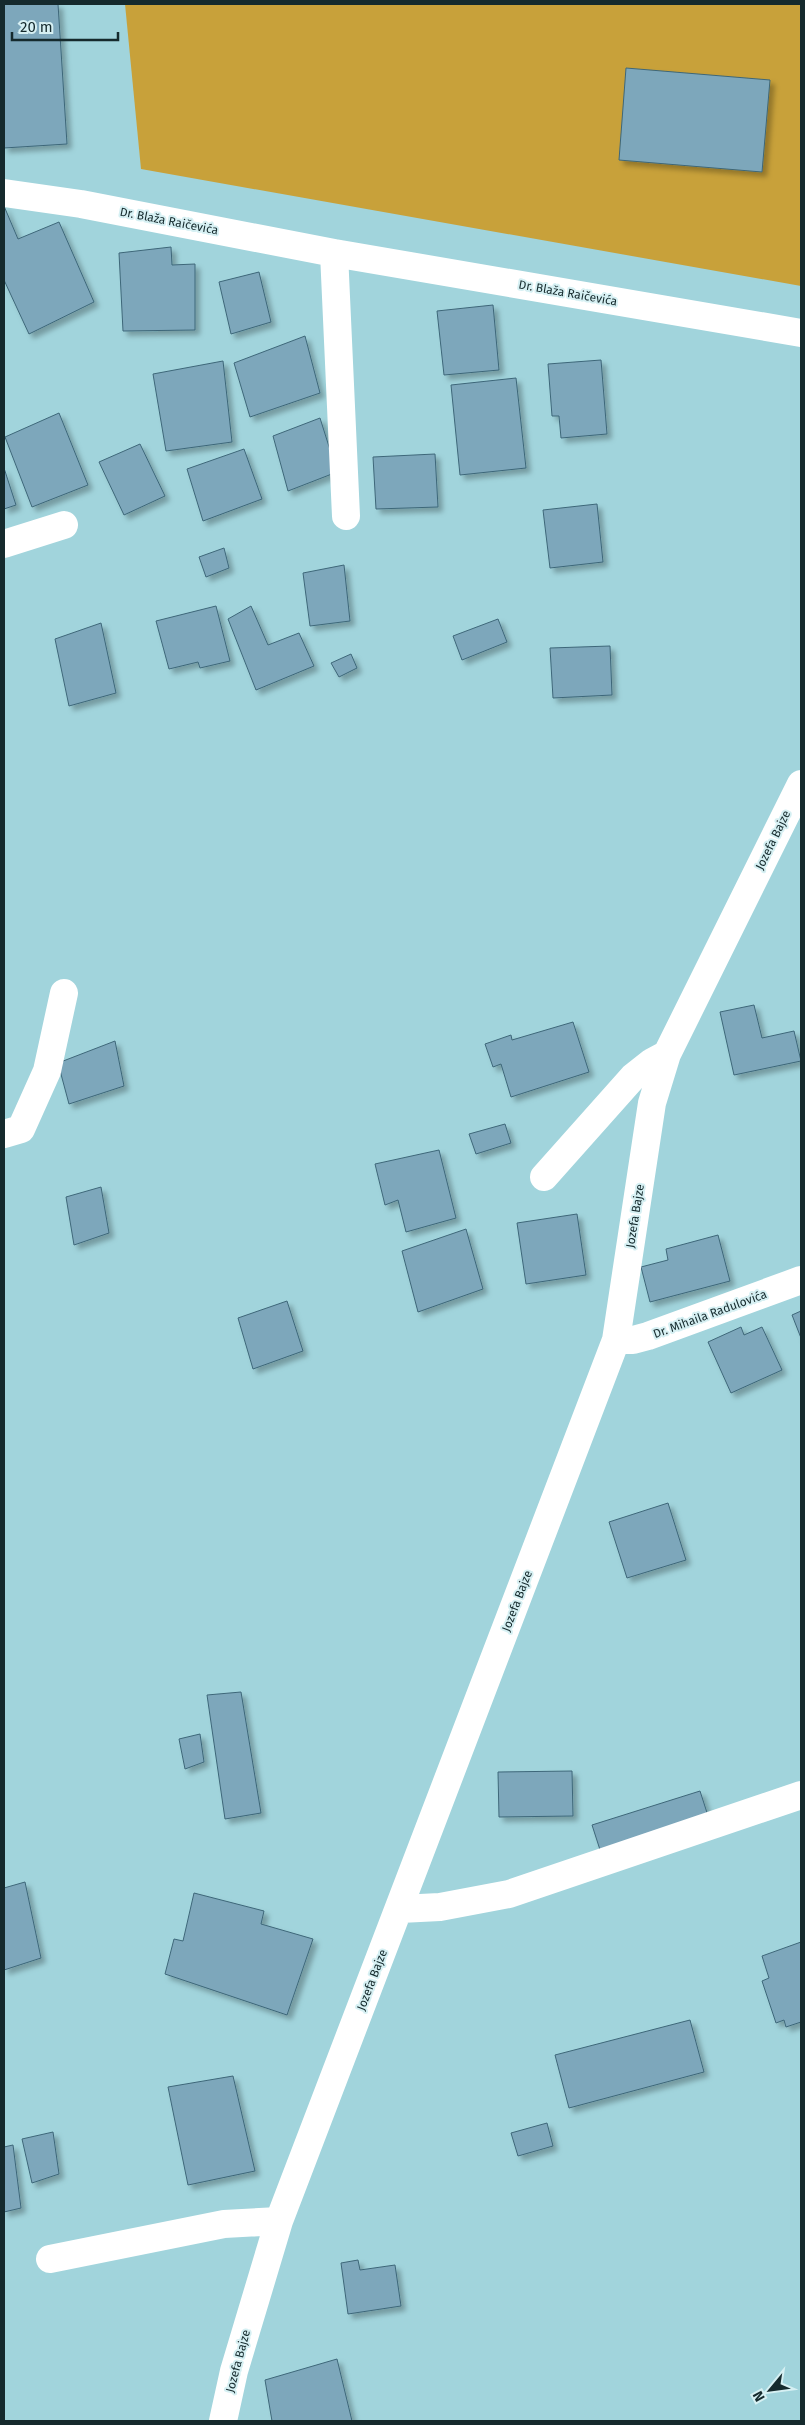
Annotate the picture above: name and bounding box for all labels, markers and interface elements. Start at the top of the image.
scale bar [12,10,119,42]
text: 20 m [20,18,53,36]
street label: Dr. Blaža Raičevića [119,205,219,237]
street label: Dr. Blaža Raičevića [518,277,618,309]
street label: Jozefa Bajze [753,808,793,872]
street label: Jozefa Bajze [623,1183,647,1249]
street label: Dr. Mihaila Radulovića [651,1287,769,1341]
street label: Jozefa Bajze [499,1568,535,1634]
street label: Jozefa Bajze [354,1947,390,2013]
street label: Jozefa Bajze [223,2328,253,2394]
north arrow [745,2365,795,2415]
text: N [749,2388,769,2404]

